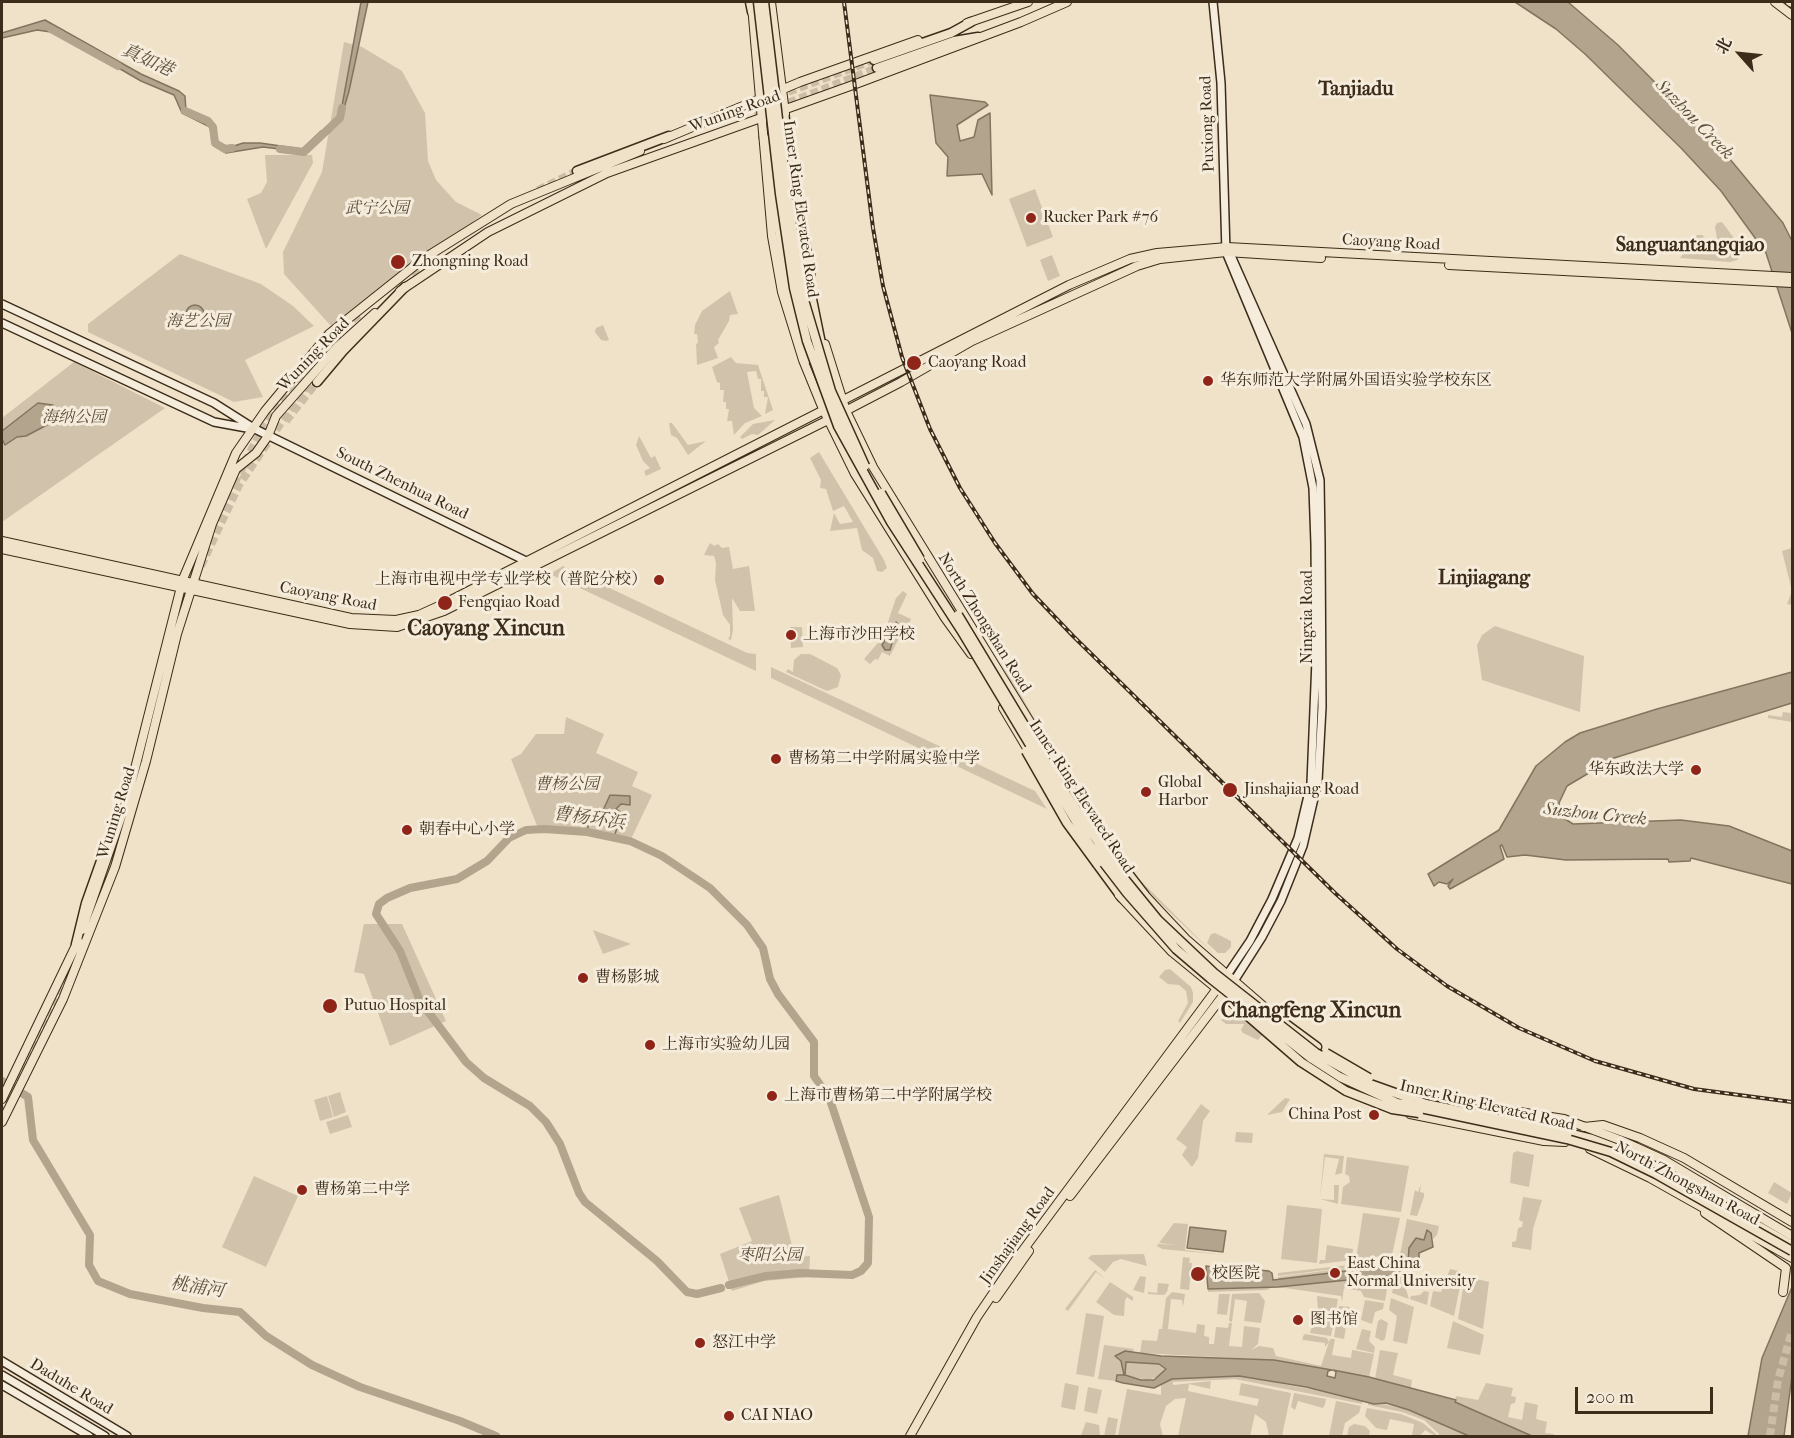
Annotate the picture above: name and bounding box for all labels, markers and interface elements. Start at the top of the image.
north arrow [1710,24,1770,84]
text: 北 [1711,34,1736,57]
water label: 真如港 [118,40,176,82]
street label: Puxiong Road [1197,75,1219,173]
water label: Suzhou Creek [1650,75,1738,165]
district label: Tanjiadu [1318,78,1394,102]
street label: Wuning Road [687,87,783,137]
street label: Inner Ring Elevated Road [778,119,822,299]
park label: 武宁公园 [345,199,409,219]
place label: Rucker Park #76 [1043,208,1158,228]
marker: Rucker Park #76 [1024,211,1038,225]
street label: Caoyang Road [1341,231,1441,255]
district label: Sanguantangqiao [1616,234,1764,258]
place label: Zhongning Road [412,252,529,272]
marker: Zhongning Road [389,253,407,271]
park label: 海艺公园 [166,312,230,332]
street label: Wuning Road [274,314,354,396]
place label: Caoyang Road [928,353,1026,373]
marker: Caoyang Road [905,354,923,372]
place label: 华东师范大学附属外国语实验学校东区 [1220,371,1492,391]
marker: 华东师范大学附属外国语实验学校东区 [1201,374,1215,388]
park label: 海纳公园 [42,408,106,428]
street label: South Zhenhua Road [333,444,471,524]
street label: North Zhongshan Road [933,550,1035,696]
district label: Linjiagang [1438,567,1530,591]
place label: 上海市电视中学专业学校（普陀分校） [375,570,647,590]
street label: Ningxia Road [1298,570,1318,664]
marker: 上海市电视中学专业学校（普陀分校） [652,573,666,587]
street label: Caoyang Road [278,578,378,616]
place label: Fengqiao Road [458,593,560,613]
marker: Fengqiao Road [436,594,454,612]
district label: Caoyang Xincun [407,617,565,643]
place label: 上海市沙田学校 [803,625,915,645]
marker: 上海市沙田学校 [784,628,798,642]
street label: Inner Ring Elevated Road [1024,717,1138,877]
place label: 曹杨第二中学附属实验中学 [788,749,980,769]
marker: 曹杨第二中学附属实验中学 [769,752,783,766]
place label: 华东政法大学 [1588,760,1684,780]
marker: 华东政法大学 [1689,763,1703,777]
street label: Wuning Road [94,765,140,861]
place label: Global Harbor [1158,773,1208,811]
park label: 曹杨公园 [535,775,599,795]
place label: Jinshajiang Road [1244,780,1359,800]
marker: Jinshajiang Road [1221,781,1239,799]
marker: Global Harbor [1139,785,1153,799]
water label: Suzhou Creek [1542,799,1648,831]
water label: 曹杨环浜 [552,803,626,835]
place label: 朝春中心小学 [419,820,515,840]
marker: 朝春中心小学 [400,823,414,837]
place label: 曹杨影城 [595,968,659,988]
marker: 曹杨影城 [576,971,590,985]
place label: Putuo Hospital [344,996,446,1016]
marker: Putuo Hospital [321,997,339,1015]
district label: Changfeng Xincun [1221,999,1401,1025]
place label: 上海市实验幼儿园 [662,1035,790,1055]
marker: 上海市实验幼儿园 [643,1038,657,1052]
street label: Inner Ring Elevated Road [1398,1077,1576,1135]
place label: 上海市曹杨第二中学附属学校 [784,1086,992,1106]
marker: 上海市曹杨第二中学附属学校 [765,1089,779,1103]
place label: China Post [1288,1105,1362,1125]
marker: China Post [1367,1108,1381,1122]
street label: North Zhongshan Road [1611,1138,1763,1230]
place label: 曹杨第二中学 [314,1180,410,1200]
marker: 曹杨第二中学 [295,1183,309,1197]
street label: Jinshajiang Road [976,1184,1060,1288]
park label: 枣阳公园 [738,1246,802,1266]
place label: East China Normal University [1347,1254,1476,1292]
place label: 校医院 [1212,1264,1260,1284]
marker: 校医院 [1189,1265,1207,1283]
marker: East China Normal University [1328,1266,1342,1280]
water label: 桃浦河 [169,1273,225,1303]
place label: 图书馆 [1310,1310,1358,1330]
marker: 图书馆 [1291,1313,1305,1327]
place label: 怒江中学 [712,1333,776,1353]
marker: 怒江中学 [693,1336,707,1350]
street label: Daduhe Road [26,1355,116,1419]
scale bar [1578,1375,1716,1413]
text: 200 m [1586,1387,1634,1408]
place label: CAI NIAO [741,1406,813,1426]
marker: CAI NIAO [722,1409,736,1423]

